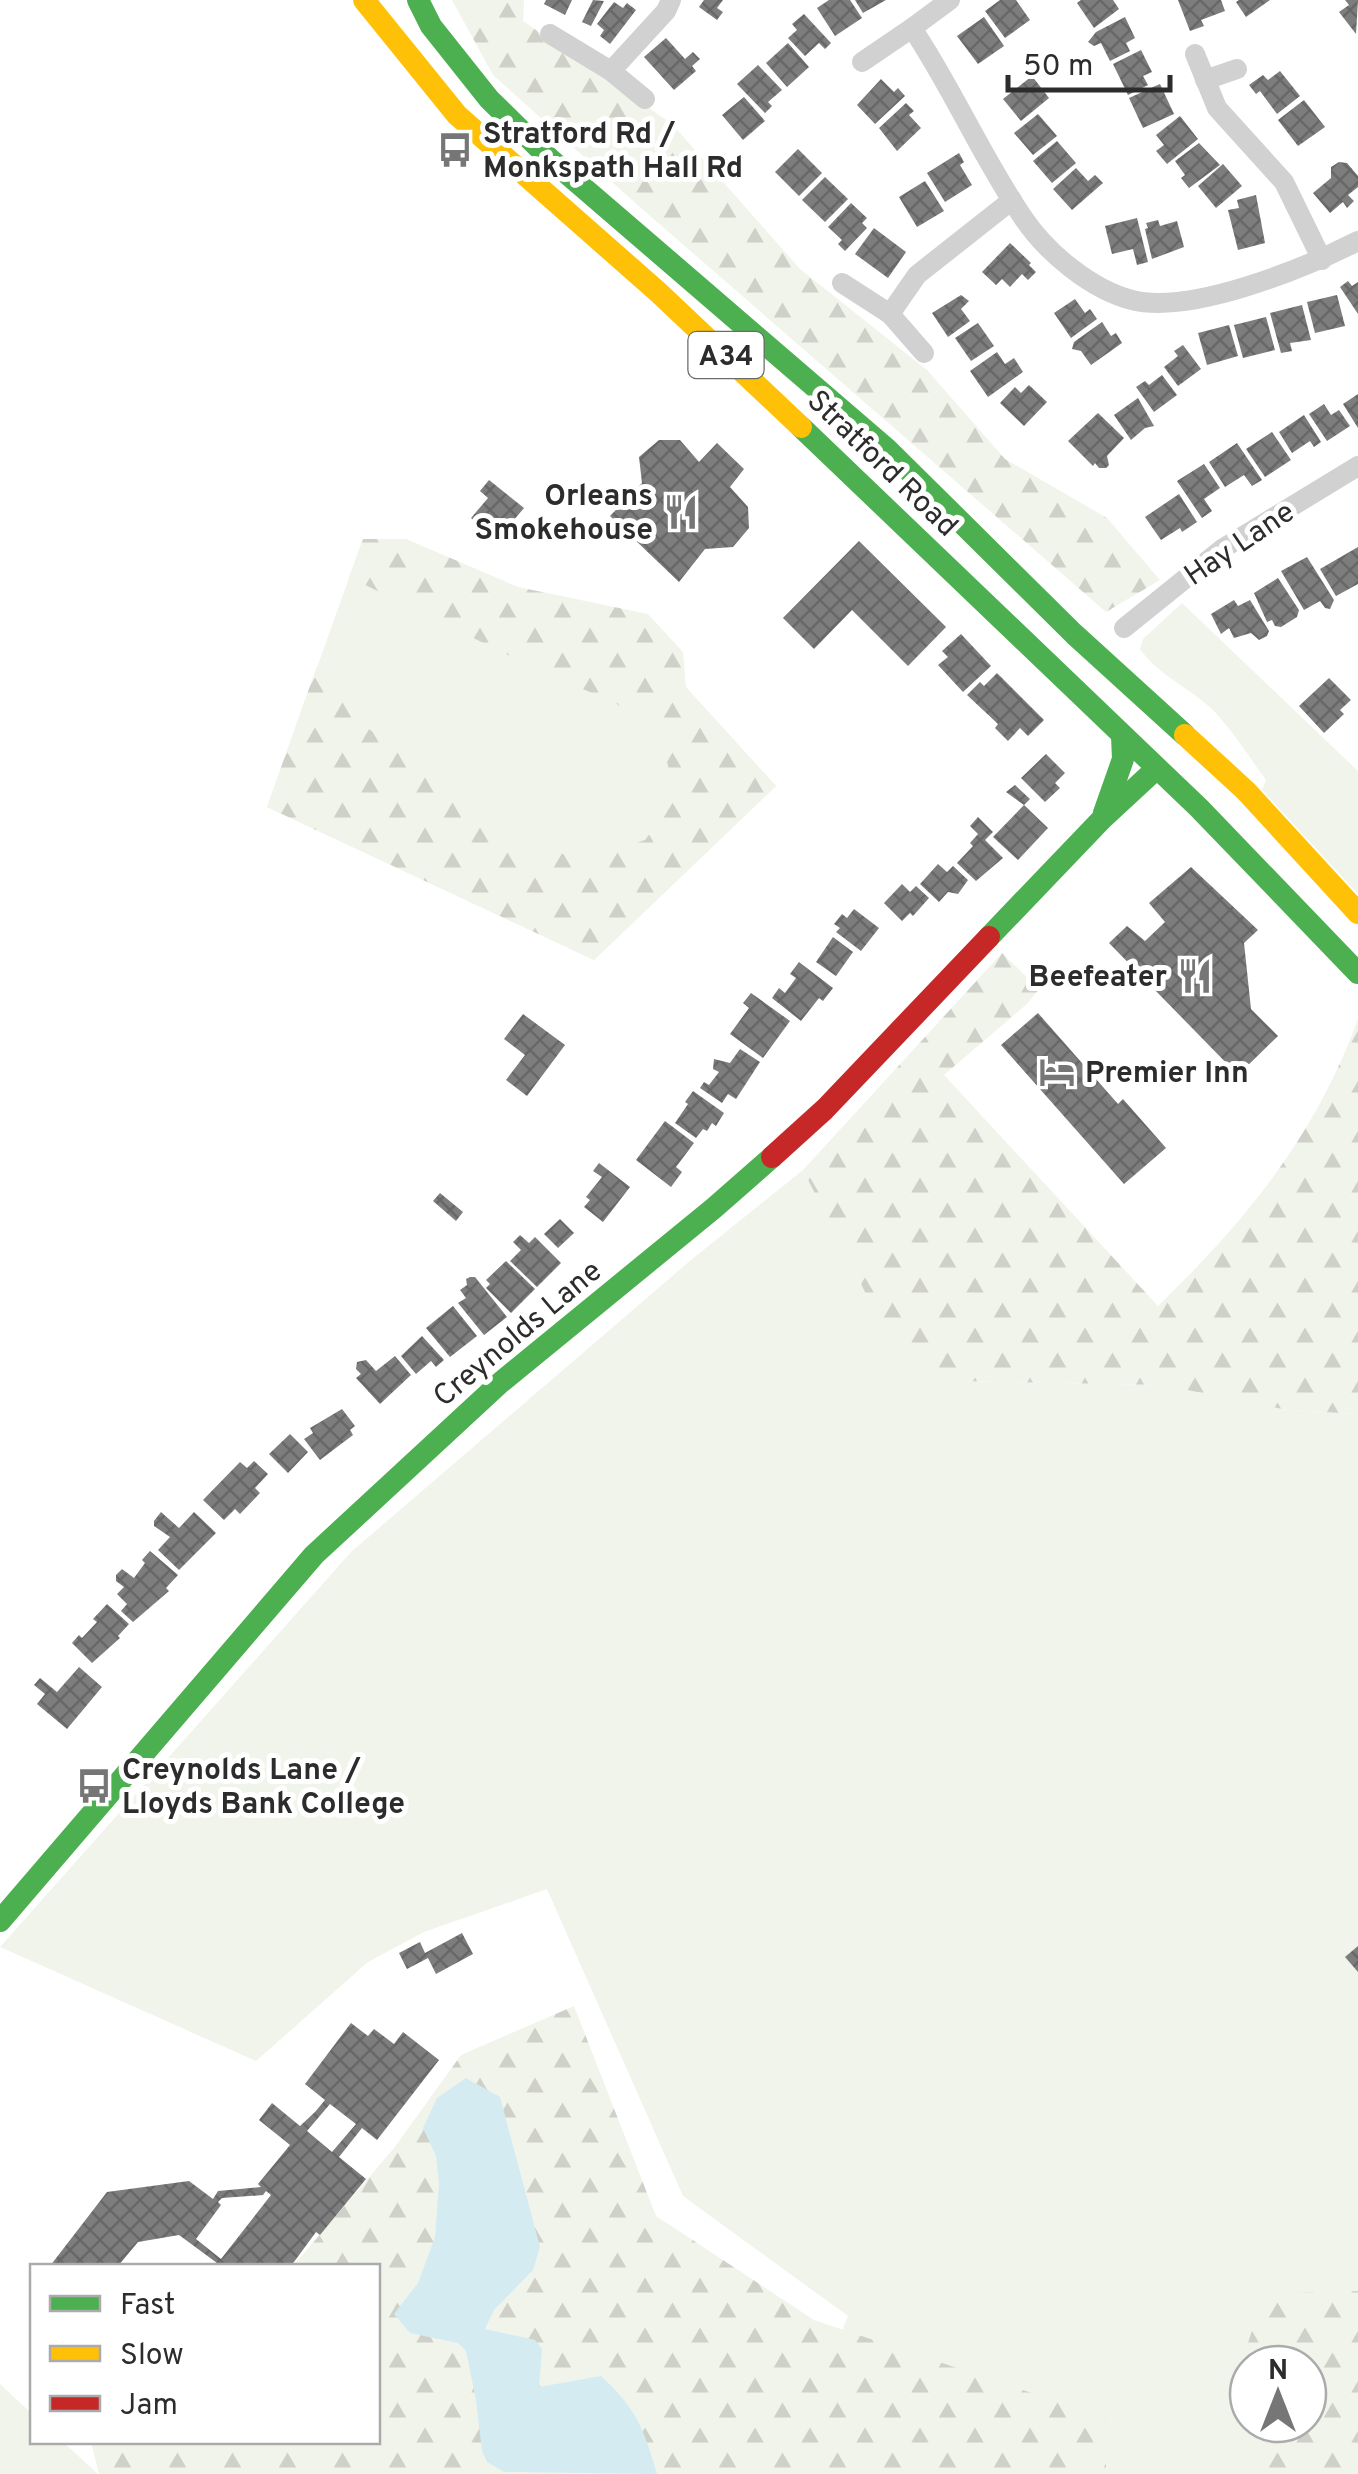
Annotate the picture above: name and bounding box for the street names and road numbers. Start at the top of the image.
road number: A34 [688,332,764,378]
street label: Stratford Road [798,384,964,546]
street label: Hay Lane [1178,495,1303,595]
street label: Creynolds Lane [427,1254,610,1416]

